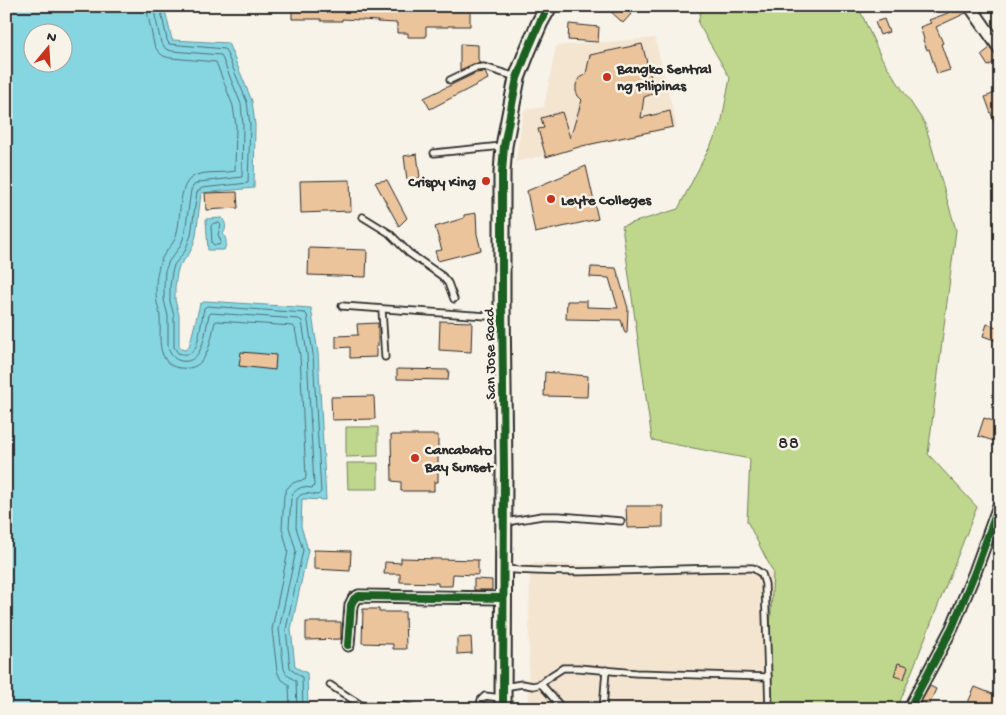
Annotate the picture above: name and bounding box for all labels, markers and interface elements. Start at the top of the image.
north arrow [22,22,72,72]
text: N [44,29,58,48]
place label: Bangko Sentral ng Pilipinas [616,61,712,96]
marker: Bangko Sentral ng Pilipinas [601,71,613,83]
place label: Crispy King [407,174,476,192]
marker: Crispy King [480,175,492,187]
place label: Leyte Colleges [561,192,653,210]
marker: Leyte Colleges [545,193,557,205]
street label: San Jose Road [481,307,501,400]
district label: 88 [778,434,800,455]
place label: Cancabato Bay Sunset [424,442,494,477]
marker: Cancabato Bay Sunset [409,452,421,464]

